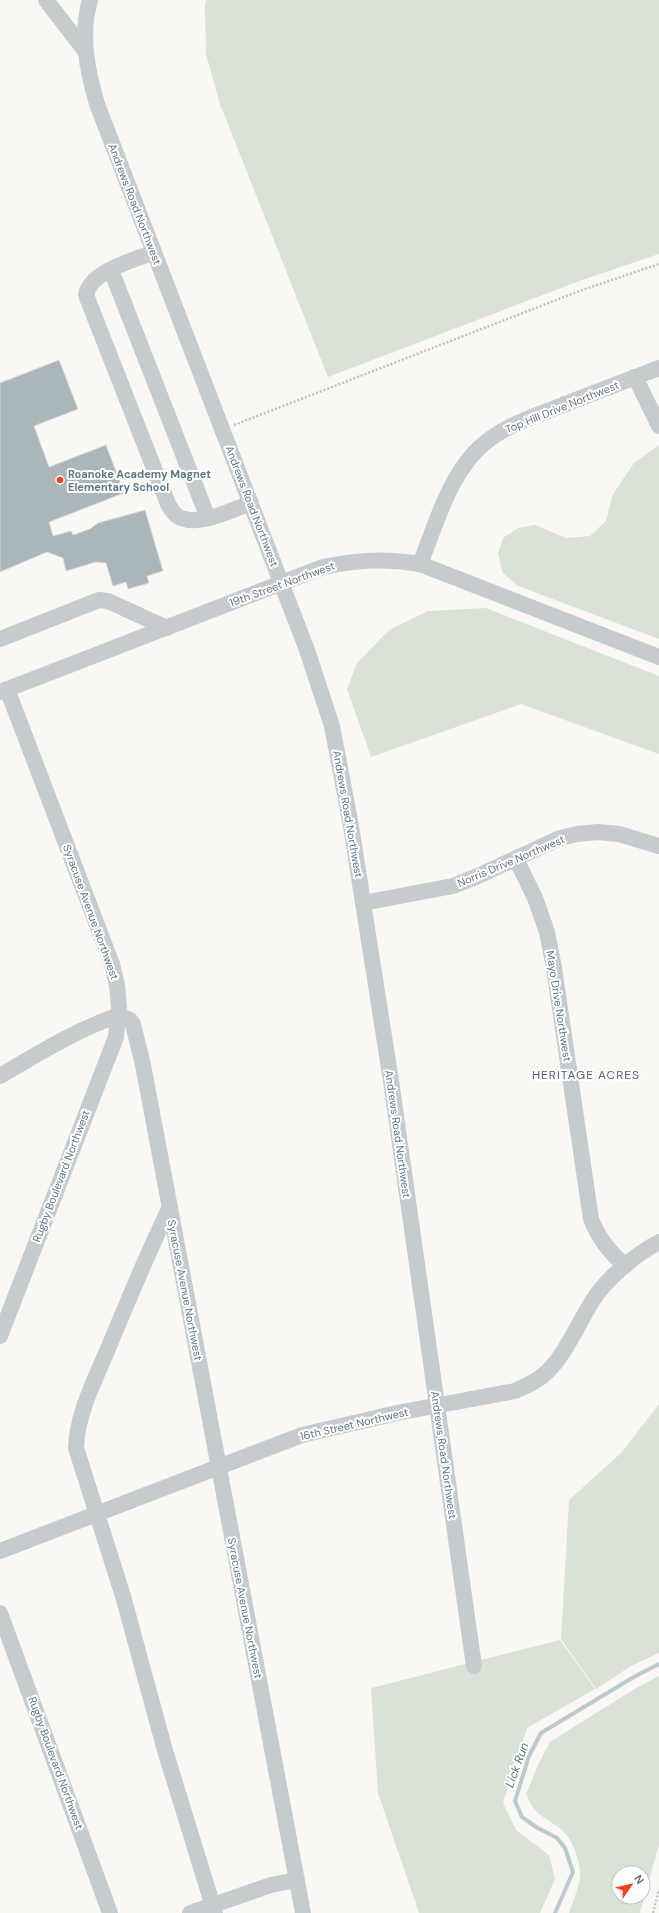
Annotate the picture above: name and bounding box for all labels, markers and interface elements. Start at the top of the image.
street label: Andrews Road Northwest [105,141,165,267]
street label: Top Hill Drive Northwest [503,378,621,436]
street label: Andrews Road Northwest [222,443,282,569]
place label: Roanoke Academy Magnet Elementary School [68,467,211,494]
marker: Roanoke Academy Magnet Elementary School [55,475,65,485]
street label: 19th Street Northwest [228,558,336,610]
street label: Andrews Road Northwest [330,749,366,879]
street label: Norris Drive Northwest [455,832,567,890]
street label: Syracuse Avenue Northwest [60,842,122,982]
street label: Mayo Drive Northwest [543,950,575,1062]
district label: HERITAGE ACRES [532,1067,640,1083]
street label: Andrews Road Northwest [382,1069,414,1199]
street label: Rugby Boulevard Northwest [29,1108,93,1244]
street label: Syracuse Avenue Northwest [164,1218,206,1362]
street label: Andrews Road Northwest [428,1390,460,1520]
street label: 16th Street Northwest [298,1405,410,1443]
street label: Syracuse Avenue Northwest [224,1536,266,1680]
street label: Rugby Boulevard Northwest [25,1695,87,1831]
water label: Lick Run [502,1740,533,1790]
north arrow [611,1865,651,1905]
text: N [631,1872,647,1887]

